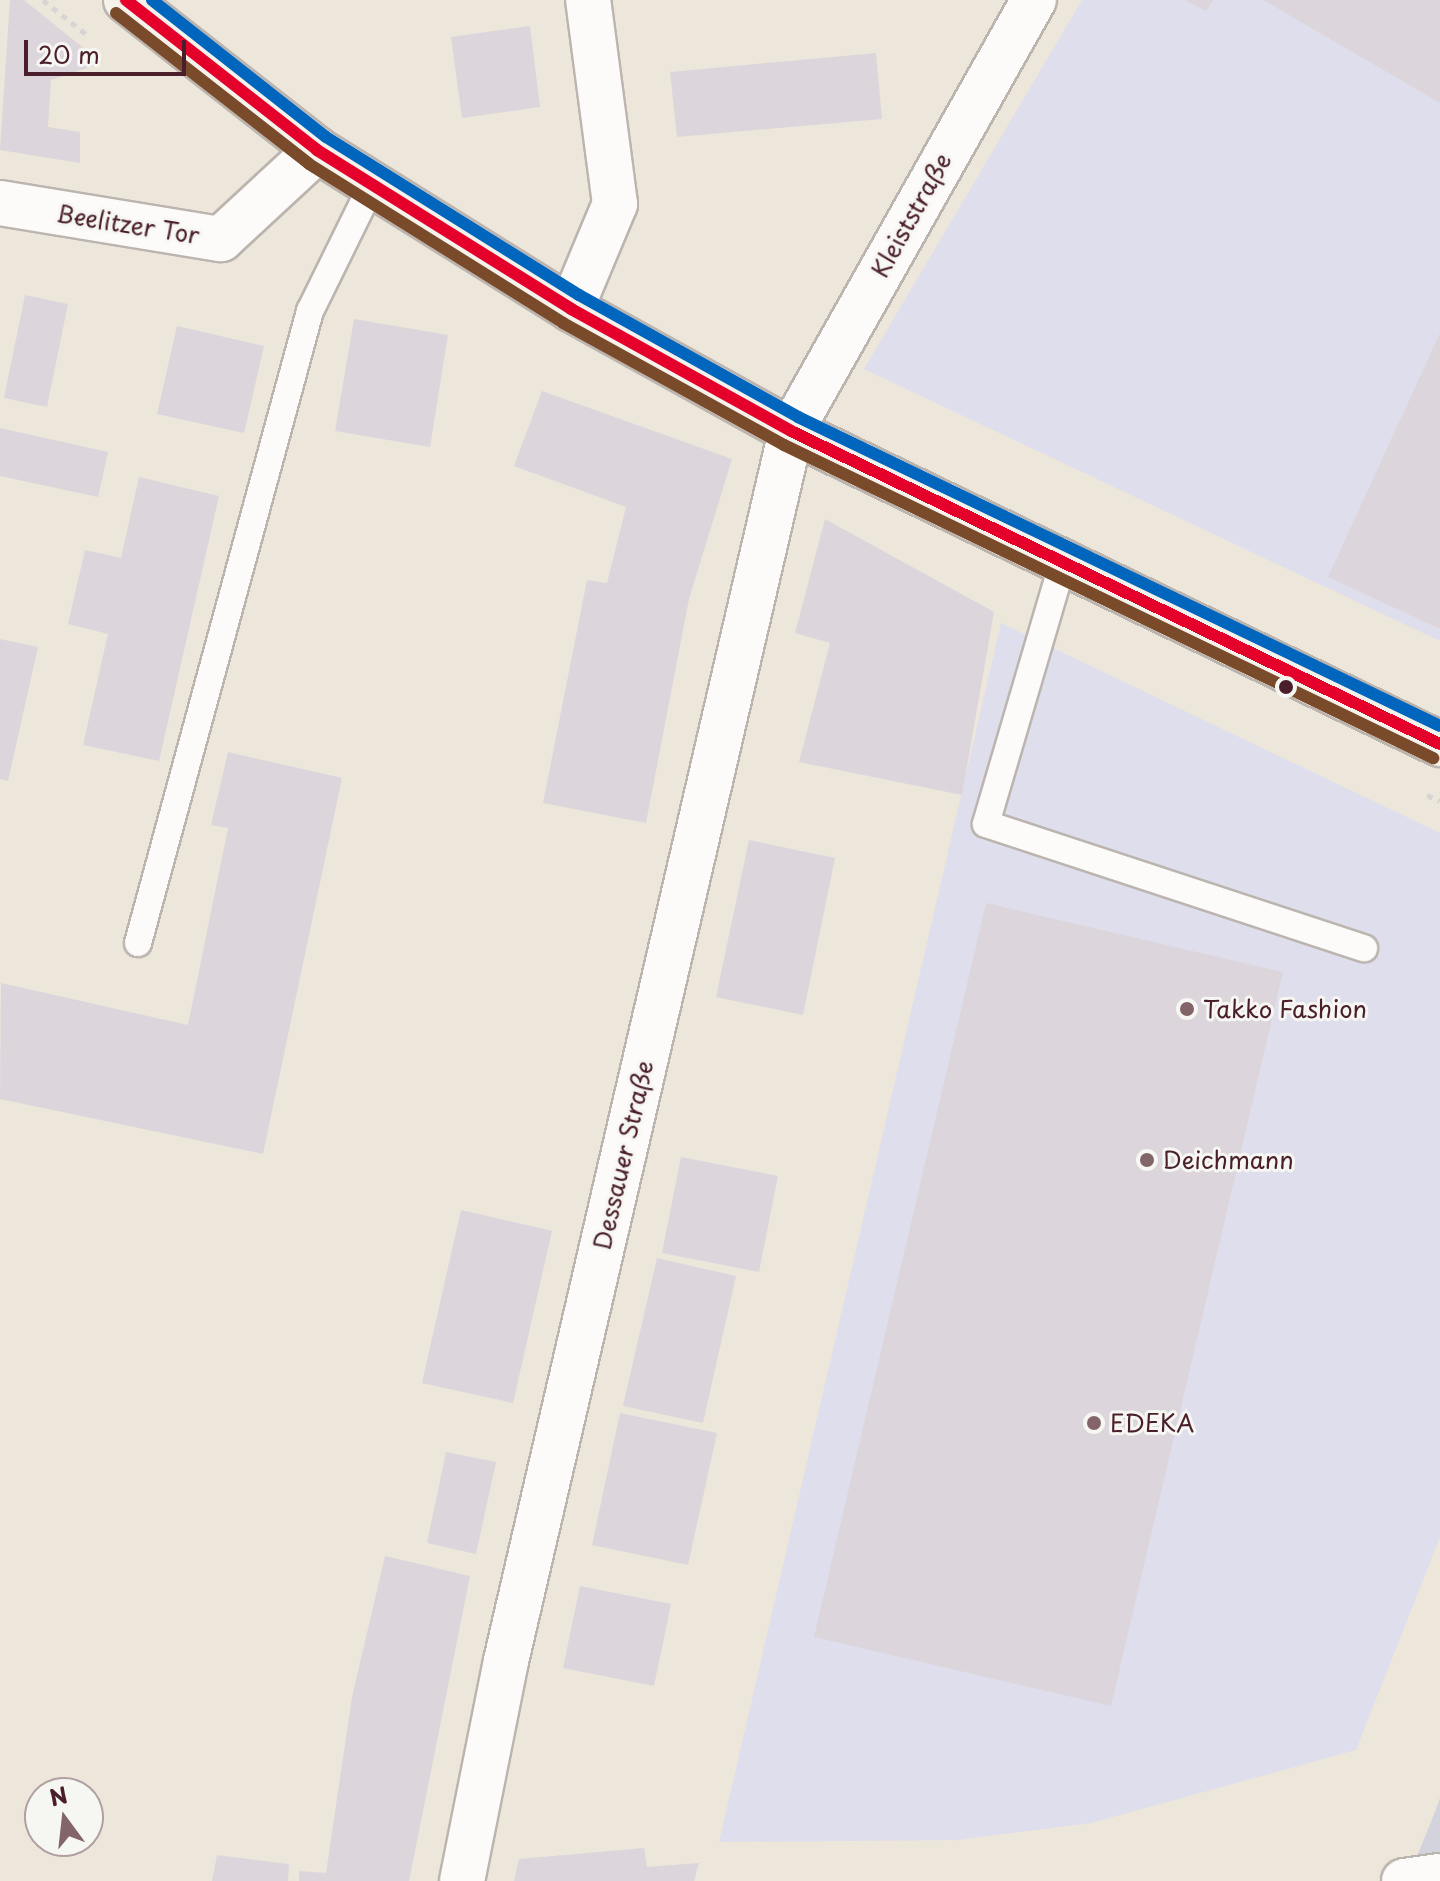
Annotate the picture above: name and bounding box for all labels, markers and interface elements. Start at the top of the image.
scale bar [28,24,190,74]
text: 20 m [38,36,100,72]
street label: Kleiststraße [865,148,957,282]
street label: Beelitzer Tor [54,198,202,250]
unlabelled marker [1278,679,1294,695]
place label: Takko Fashion [1203,995,1369,1023]
marker: Takko Fashion [1178,1000,1196,1018]
street label: Dessauer Straße [587,1057,659,1253]
place label: Deichmann [1163,1146,1294,1174]
marker: Deichmann [1138,1151,1156,1169]
place label: EDEKA [1110,1409,1194,1437]
marker: EDEKA [1085,1414,1103,1432]
north arrow [24,1777,104,1857]
text: N [45,1777,71,1813]

